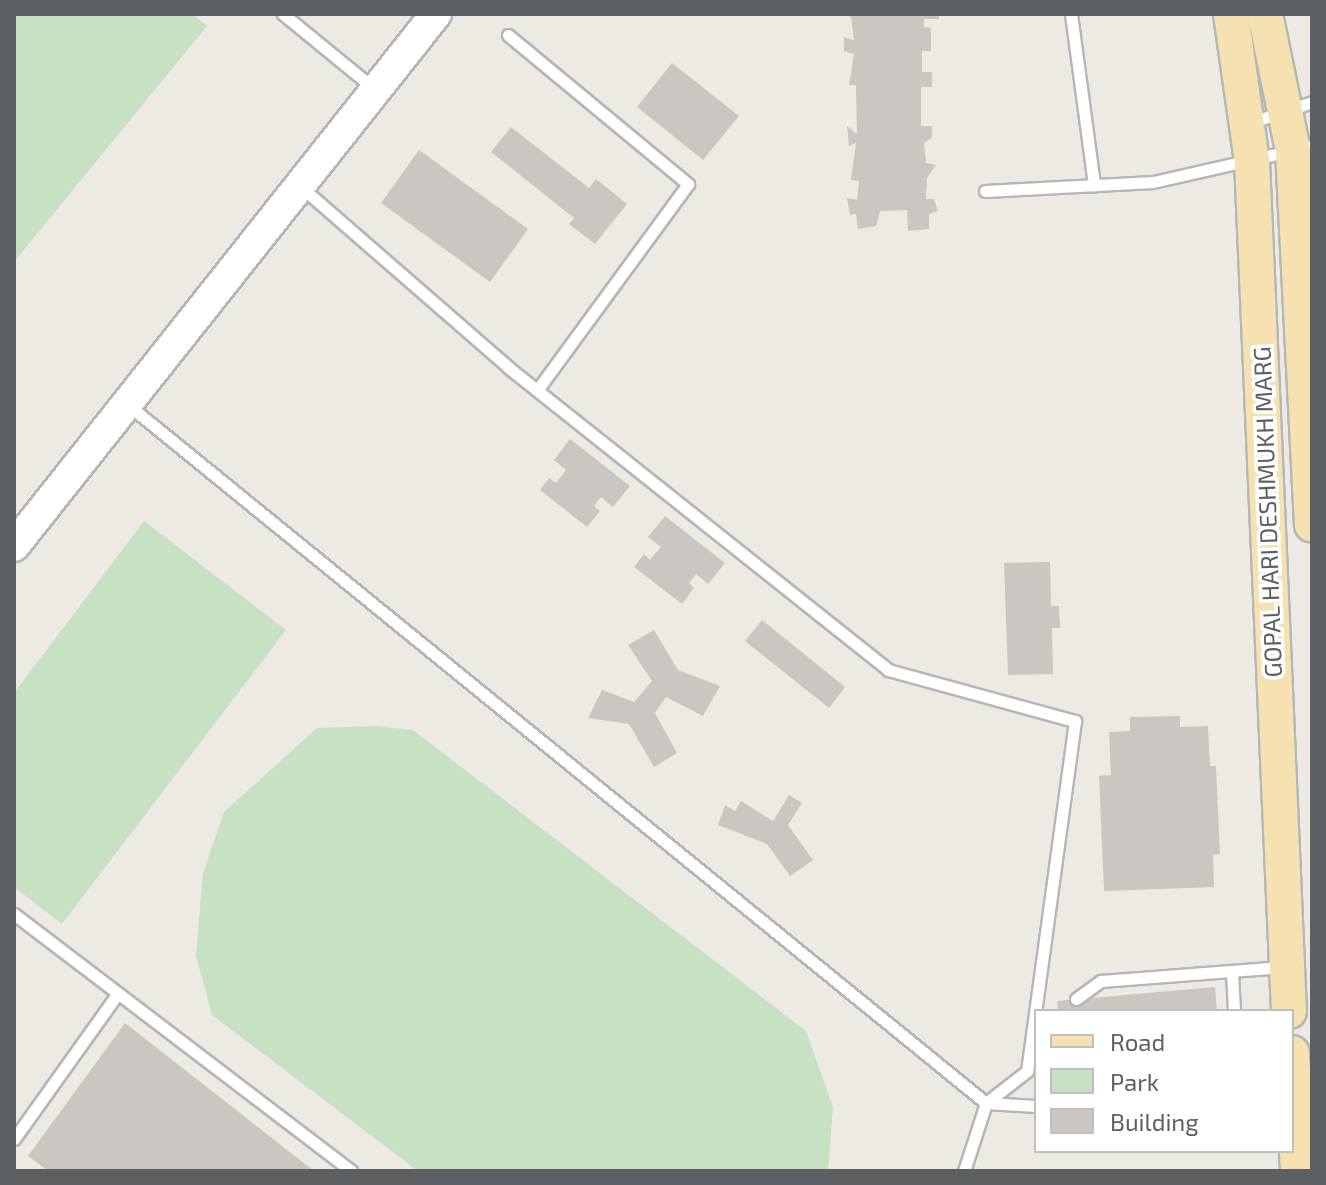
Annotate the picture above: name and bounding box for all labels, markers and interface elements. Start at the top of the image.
street label: GOPAL HARI DESHMUKH MARG [1247,346,1287,678]
legend [1034,1009,1294,1153]
text: Road [1110,1027,1165,1056]
text: Park [1110,1067,1159,1096]
text: Building [1110,1107,1199,1136]

